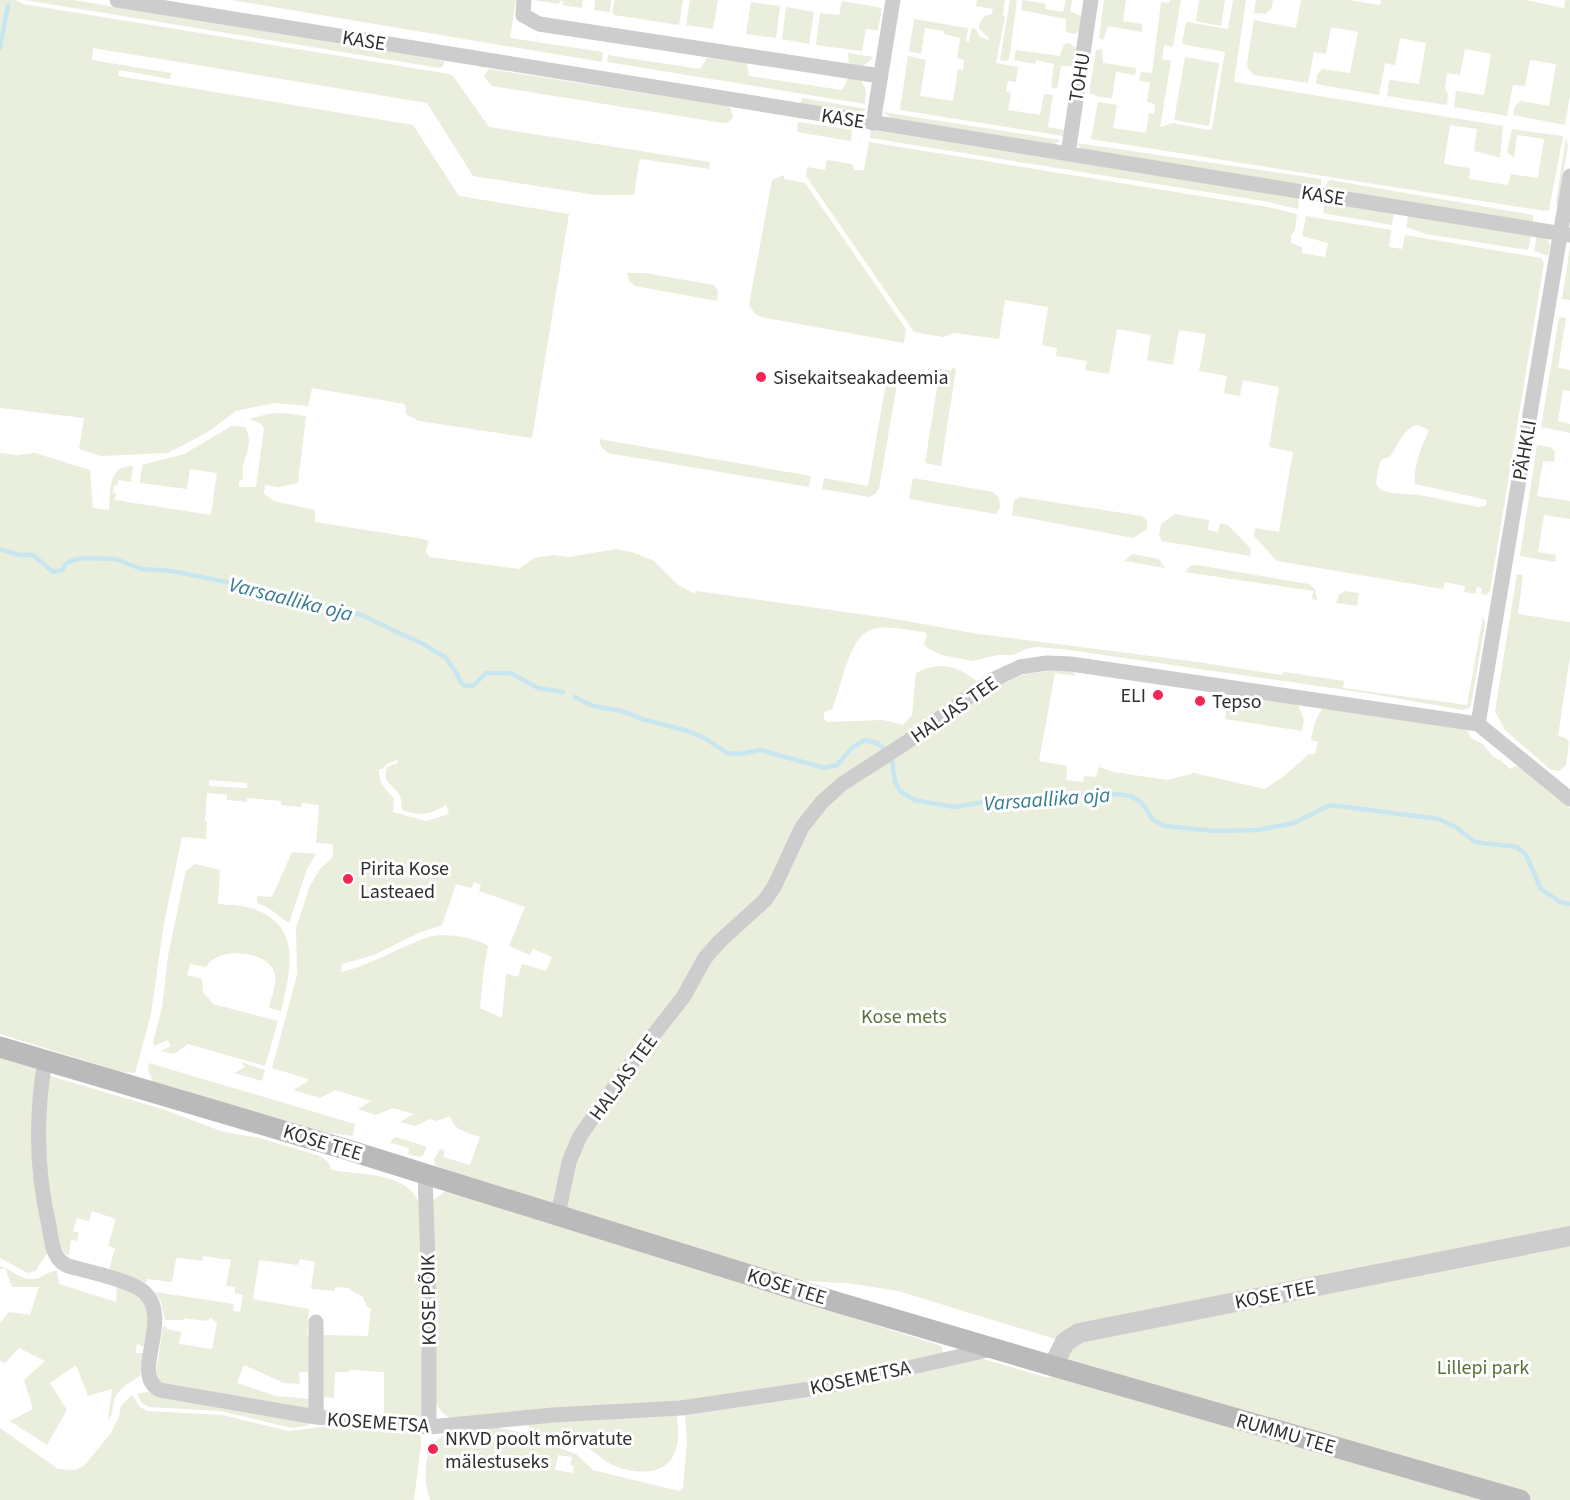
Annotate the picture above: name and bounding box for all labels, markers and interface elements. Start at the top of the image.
street label: KASE [340,24,388,58]
street label: TOHU [1062,51,1098,104]
street label: KASE [819,102,867,136]
street label: KASE [1299,179,1347,213]
place label: Sisekaitseakadeemia [773,364,949,392]
marker: Sisekaitseakadeemia [754,370,768,384]
street label: PÄHKLI [1506,418,1544,483]
water label: Varsaallika oja [226,569,356,629]
street label: HALJAS TEE [905,670,1004,750]
place label: ELI [1120,682,1146,710]
marker: ELI [1151,688,1165,702]
place label: Tepso [1212,688,1262,716]
marker: Tepso [1193,694,1207,708]
water label: Varsaallika oja [983,780,1111,818]
place label: Pirita Kose Lasteaed [360,855,449,906]
marker: Pirita Kose Lasteaed [341,872,355,886]
park label: Kose mets [861,1003,947,1031]
street label: HALJAS TEE [583,1029,665,1126]
street label: KOSE TEE [280,1118,366,1168]
street label: KOSE PÕIK [414,1254,444,1346]
street label: KOSE TEE [744,1262,830,1312]
street label: KOSE TEE [1233,1273,1318,1316]
street label: KOSEMETSA [807,1354,913,1402]
park label: Lillepi park [1437,1354,1529,1382]
street label: KOSEMETSA [326,1405,430,1441]
street label: RUMMU TEE [1233,1406,1339,1461]
place label: NKVD poolt mõrvatute mälestuseks [445,1425,632,1476]
marker: NKVD poolt mõrvatute mälestuseks [426,1442,440,1456]

